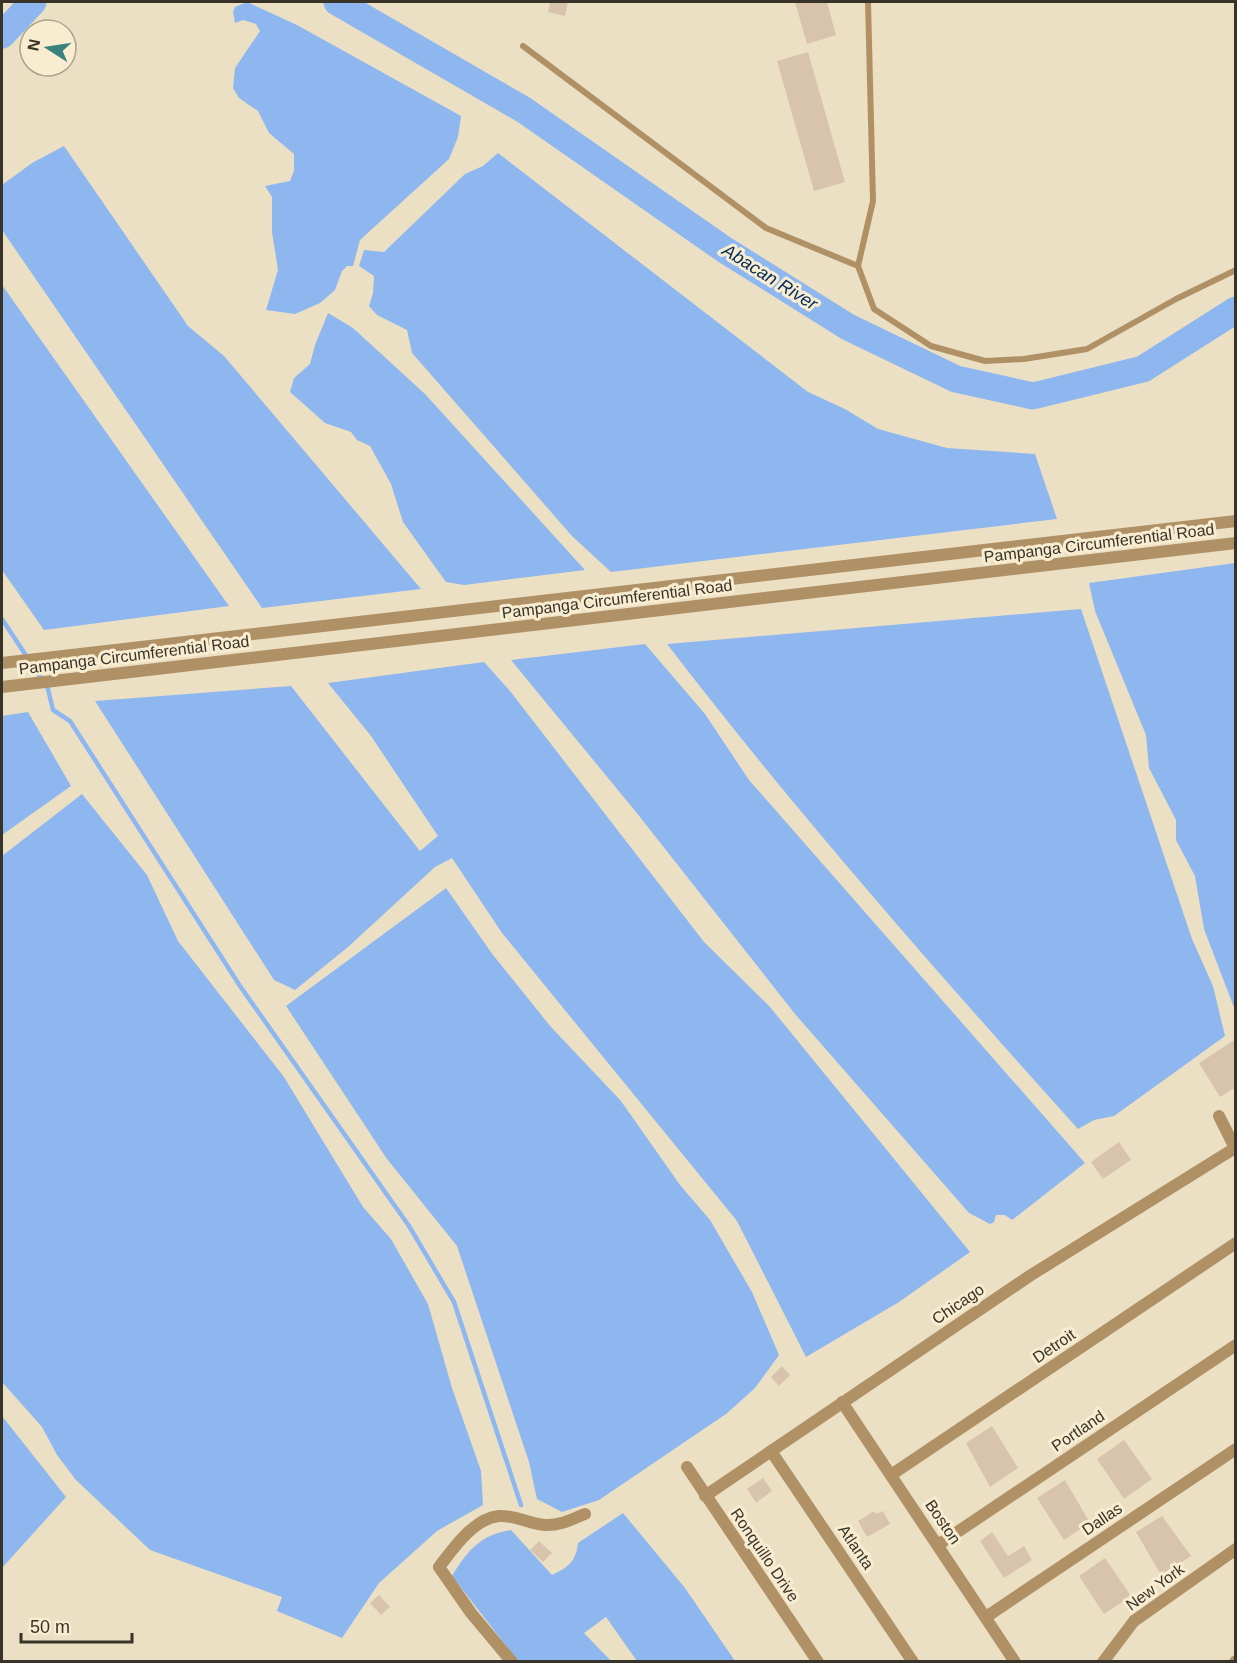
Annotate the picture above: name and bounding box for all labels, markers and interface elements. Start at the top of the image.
north arrow [18,18,78,78]
text: N [24,38,43,52]
water label: Abacan River [718,239,822,315]
street label: Pampanga Circumferential Road [983,520,1215,566]
street label: Pampanga Circumferential Road [501,576,733,622]
street label: Pampanga Circumferential Road [18,632,250,678]
street label: Chicago [929,1280,987,1327]
street label: Detroit [1030,1325,1079,1366]
street label: Portland [1049,1407,1107,1455]
street label: Boston [922,1497,964,1547]
street label: Dallas [1079,1500,1125,1538]
street label: Ronquillo Drive [728,1505,802,1605]
street label: Atlanta [835,1522,877,1572]
street label: New York [1123,1560,1188,1614]
scale bar [21,1606,132,1644]
text: 50 m [30,1617,70,1637]

